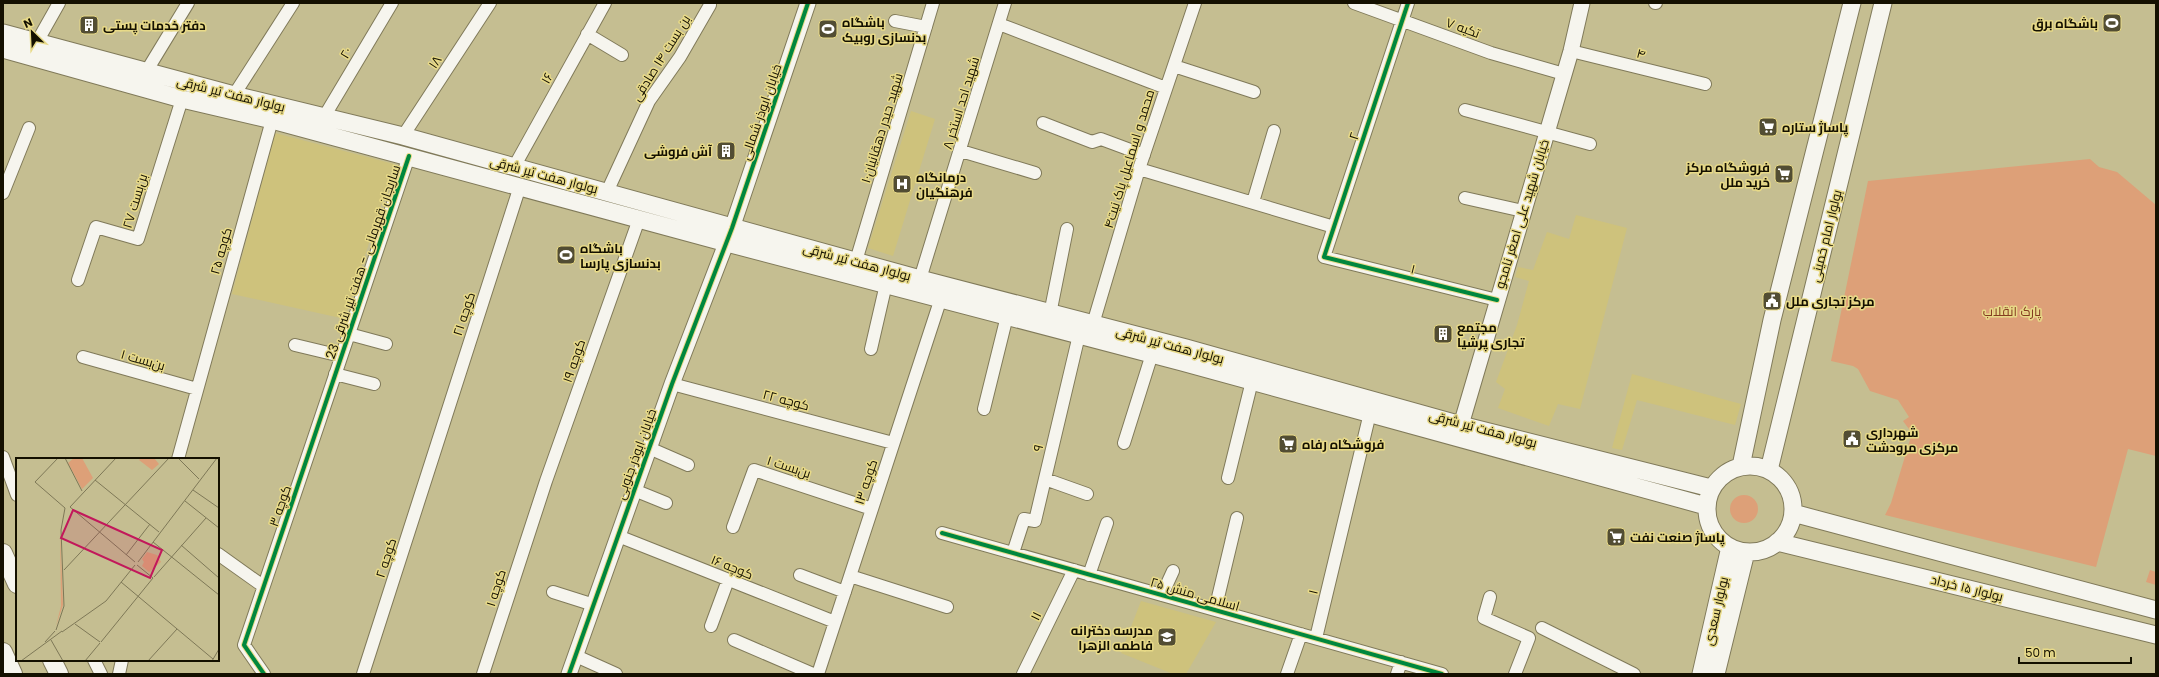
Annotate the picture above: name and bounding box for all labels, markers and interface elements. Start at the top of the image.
street label: بن بست ۱۴ صادقی [627,11,695,105]
north arrow [12,12,52,52]
sports icon: باشگاه برق [2101,12,2123,34]
place label: باشگاه بدنسازی روبیک [842,13,926,47]
street label: تکیه ۷ [1443,13,1483,43]
text: N [21,14,35,32]
building icon: دفتر خدمات پستی [78,14,100,36]
place label: باشگاه برق [2032,14,2098,33]
place label: دفتر خدمات پستی [103,16,206,35]
sports icon: باشگاه بدنسازی روبیک [817,18,839,40]
street label: ۲۰ [335,44,357,62]
street label: ۴ [1635,44,1648,64]
street label: ۱۸ [424,52,446,72]
street label: شهید احد استخر ۸ [938,54,984,152]
street label: خیابان ابوذر شمالی [736,61,786,163]
street label: ۱۶ [536,69,558,87]
street label: بولوار هفت تیر شرقی [175,71,287,117]
street label: شهید حیدر دهقانیان۱۰ [856,71,908,185]
street label: محمد و اسماعیل پاک نیت۴ [1099,87,1159,231]
supermarket icon: پاساژ ستاره [1757,116,1779,138]
place label: پاساژ ستاره [1782,118,1849,137]
street label: ۲ [1344,130,1364,142]
street label: خیابان شهید علی اصغر نامجو [1490,137,1554,291]
building icon: آش فروشی [715,140,737,162]
place label: آش فروشی [644,142,713,161]
street label: بولوار هفت تیر شرقی [488,151,600,199]
place label: فروشگاه مرکز خرید ملل [1685,158,1770,192]
street label: ساریجان قهرمانی - هفت تیر شرقی 23 [321,162,405,362]
supermarket icon: فروشگاه مرکز خرید ملل [1773,163,1795,185]
place label: درمانگاه فرهنگیان [916,168,973,202]
street label: بن‌بست ۲۷ [118,171,152,231]
hospital icon: درمانگاه فرهنگیان [891,173,913,195]
street label: بولوار امام خمینی [1805,188,1847,284]
street label: کوچه ۲۵ [205,225,237,277]
street label: بولوار هفت تیر شرقی [801,238,913,286]
place label: باشگاه بدنسازی پارسا [580,239,661,273]
sports icon: باشگاه بدنسازی پارسا [555,244,577,266]
street label: ۱ [1409,259,1417,279]
street label: کوچه ۲۱ [448,290,480,338]
public building icon: مرکز تجاری ملل [1761,290,1783,312]
place label: مرکز تجاری ملل [1786,292,1875,311]
park label: پارک انقلاب [1983,302,2042,321]
place label: مجتمع تجاری پرشیا [1457,318,1525,352]
street label: بولوار هفت تیر شرقی [1114,321,1226,369]
building icon: مجتمع تجاری پرشیا [1432,323,1454,345]
street label: کوچه ۱۹ [558,337,590,385]
street label: بن‌بست ۱ [119,345,167,375]
street label: کوچه ۲۲ [761,385,811,415]
street label: بولوار هفت تیر شرقی [1427,405,1539,453]
street label: خیابان ابوذر جنوبی [611,406,661,502]
place label: شهرداری مرکزی مرودشت [1866,423,1958,457]
public building icon: شهرداری مرکزی مرودشت [1841,428,1863,450]
supermarket icon: فروشگاه رفاه [1277,433,1299,455]
place label: فروشگاه رفاه [1302,435,1384,454]
street label: ۹ [1028,443,1048,453]
street label: بن‌بست ۱ [765,451,813,483]
street label: کوچه ۱۳ [850,457,882,507]
inset map [16,458,219,661]
street label: کوچه ۳ [264,483,296,529]
supermarket icon: پاساژ صنعت نفت [1605,526,1627,548]
place label: پاساژ صنعت نفت [1630,528,1725,547]
street label: کوچه ۲ [371,536,401,580]
street label: کوچه ۱۶ [708,550,756,584]
street label: کوچه ۱ [481,567,511,609]
street label: بولوار ۱۵ خرداد [1929,570,2005,606]
street label: اسلامی منش ۲۵ [1148,572,1242,616]
street label: بولوار سعدی [1699,575,1733,647]
street label: ۱ [1303,588,1323,596]
street label: ۱۱ [1026,608,1046,624]
place label: مدرسه دخترانه فاطمه الزهرا [1071,621,1153,655]
school or university icon: مدرسه دخترانه فاطمه الزهرا [1156,626,1178,648]
scale bar [2019,639,2131,665]
text: 50 m [2025,644,2056,661]

